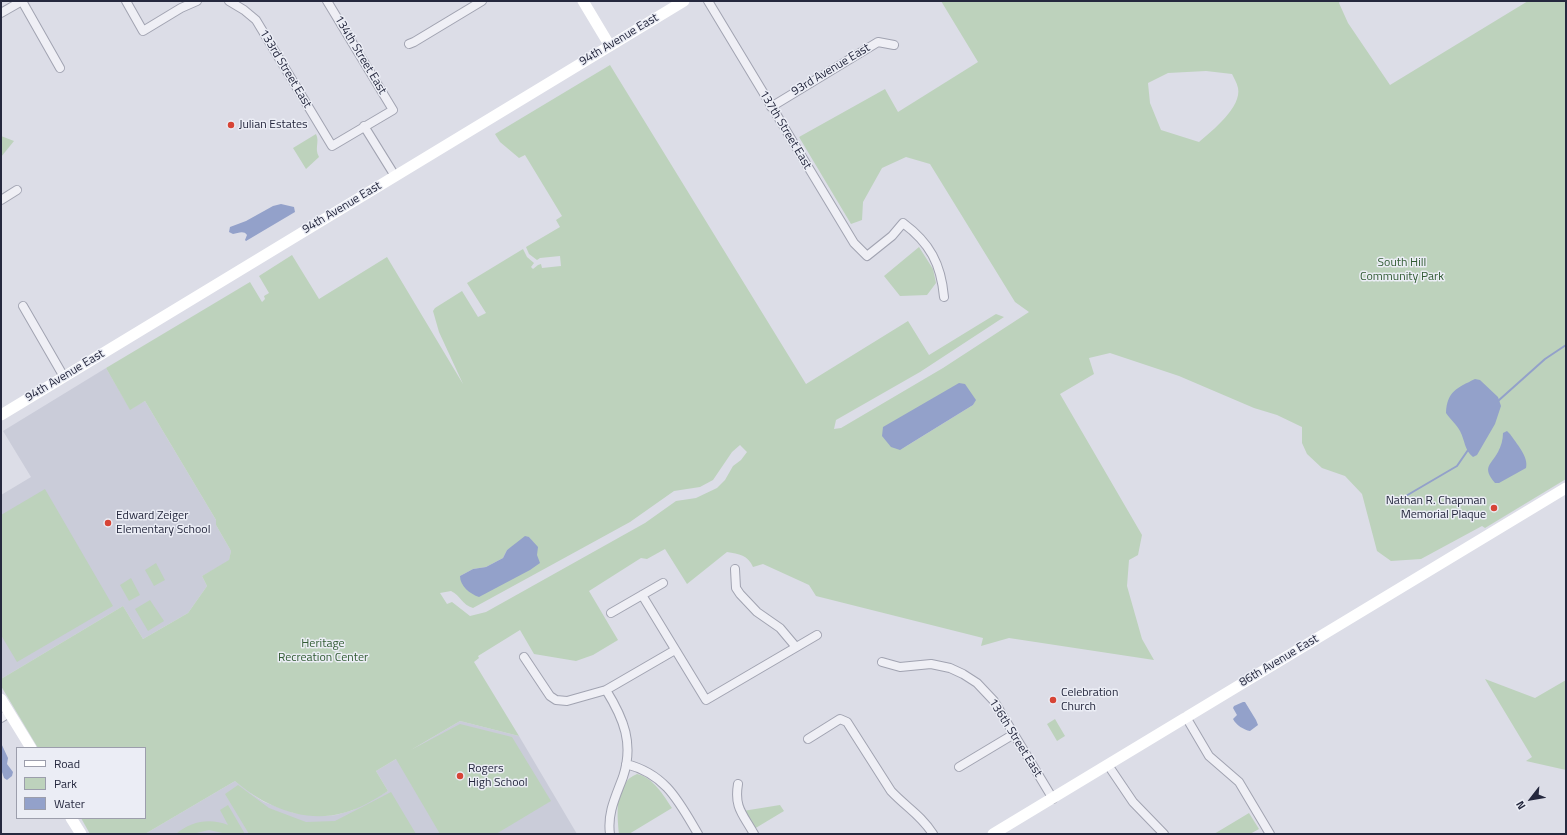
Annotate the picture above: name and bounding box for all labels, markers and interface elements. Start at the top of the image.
street label: 94th Avenue East [577,11,661,69]
street label: 134th Street East [331,13,389,97]
street label: 133rd Street East [256,27,314,111]
street label: 93rd Avenue East [789,41,873,99]
street label: 137th Street East [756,88,814,172]
place label: Julian Estates [239,118,308,132]
marker: Julian Estates [226,120,236,130]
street label: 94th Avenue East [300,179,384,237]
park label: South Hill Community Park [1360,256,1444,284]
street label: 94th Avenue East [23,347,107,405]
place label: Nathan R. Chapman Memorial Plaque [1386,494,1486,522]
marker: Nathan R. Chapman Memorial Plaque [1489,503,1499,513]
place label: Edward Zeiger Elementary School [116,509,210,537]
marker: Edward Zeiger Elementary School [103,518,113,528]
street label: 86th Avenue East [1237,632,1321,690]
park label: Heritage Recreation Center [278,637,368,665]
place label: Celebration Church [1061,686,1118,714]
marker: Celebration Church [1048,695,1058,705]
street label: 136th Street East [985,696,1045,780]
legend [16,747,146,819]
text: Road [54,754,80,773]
place label: Rogers High School [468,762,528,790]
marker: Rogers High School [455,771,465,781]
text: Park [54,774,77,793]
north arrow [1511,779,1551,819]
text: Water [54,794,85,813]
text: N [1512,798,1530,813]

